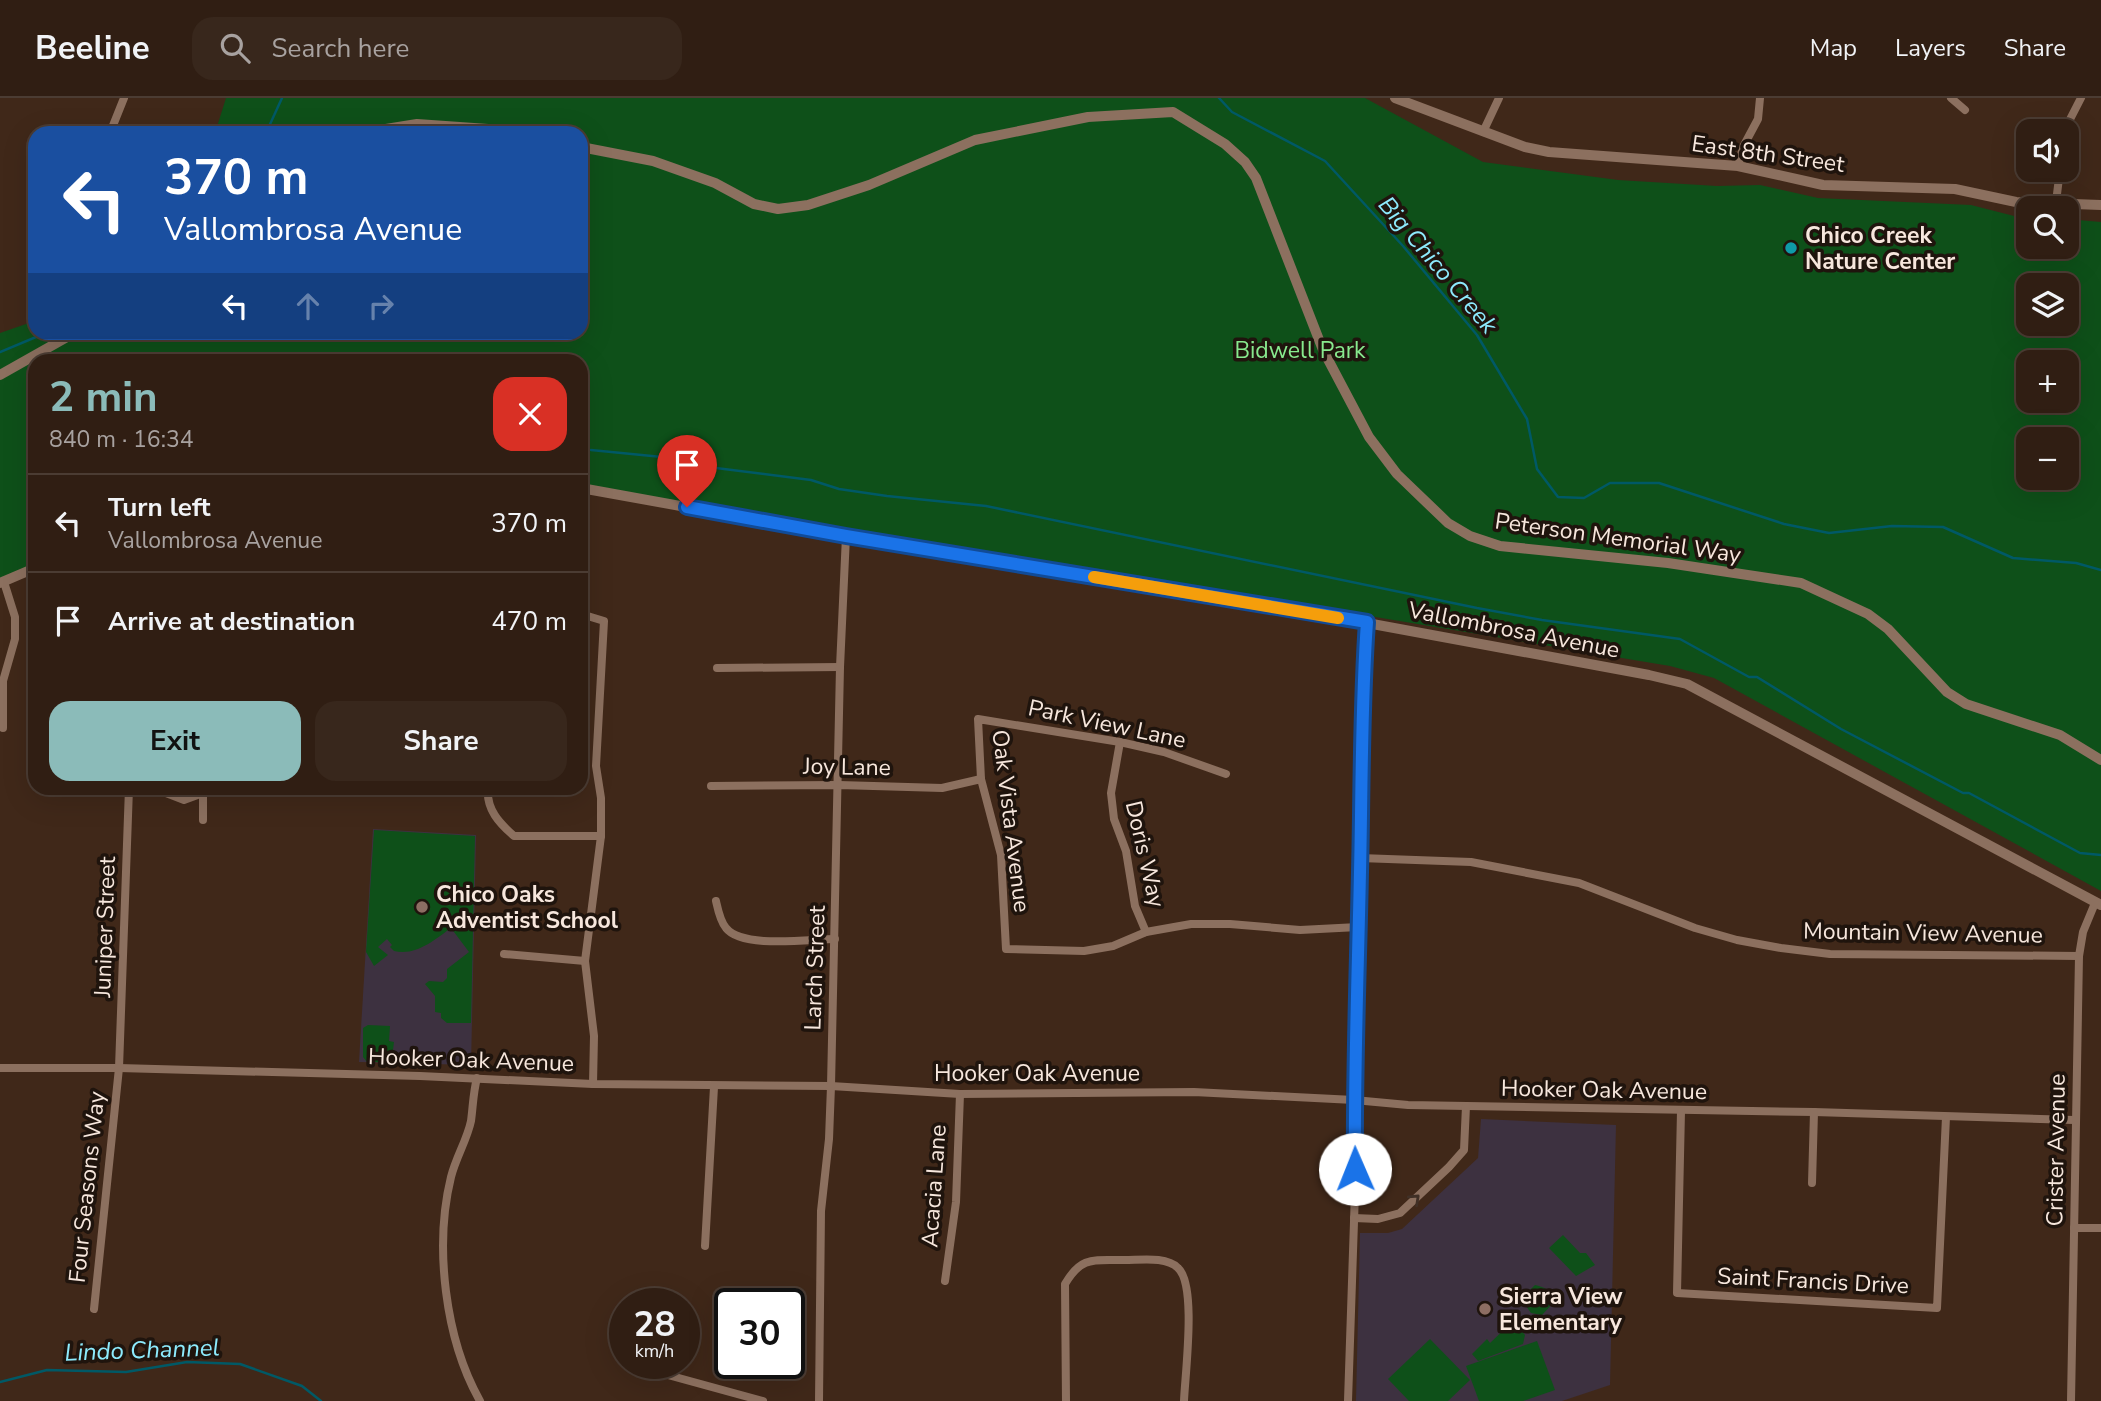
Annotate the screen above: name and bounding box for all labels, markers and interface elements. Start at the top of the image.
search box [192,17,682,80]
text: Beeline [35,26,150,71]
icon: search [216,29,254,67]
text: Search here [272,31,409,66]
text: Map [1810,32,1857,64]
text: Layers [1895,32,1966,64]
text: Share [2004,32,2066,64]
map controls [2016,119,2079,490]
button: sound [2016,119,2079,182]
street label: East 8th Street [1690,128,1847,180]
text: 370 m [164,144,308,211]
icon: left [49,154,140,245]
water label: Big Chico Creek [1371,190,1505,341]
button: search [2016,196,2079,259]
text: Vallombrosa Avenue [164,208,462,251]
place label: Chico Creek Nature Center [1805,220,1955,277]
marker: Chico Creek Nature Center [1783,240,1799,256]
button: layers [2016,273,2079,336]
icon: left [216,287,254,325]
icon: ahead [289,287,327,325]
icon: right [362,287,400,325]
park label: Bidwell Park [1234,335,1366,366]
button: + [2016,350,2079,413]
text: 2 min [49,369,158,426]
button: close [493,377,567,451]
text: 840 m · 16:34 [49,424,194,455]
button: − [2016,427,2079,490]
pin [657,435,717,507]
icon: arrive [668,446,706,484]
text: Turn left [108,490,211,525]
icon: left [49,504,87,542]
street label: Peterson Memorial Way [1493,505,1743,571]
text: 370 m [491,506,567,541]
text: Vallombrosa Avenue [108,525,322,556]
street label: Vallombrosa Avenue [1405,594,1622,666]
icon: arrive [49,602,87,640]
text: Arrive at destination [108,604,355,639]
text: 470 m [491,604,567,639]
street label: Park View Lane [1025,692,1189,756]
button: Exit [49,701,301,781]
button: Share [315,701,567,781]
street label: Oak Vista Avenue [984,728,1038,914]
street label: Joy Lane [802,751,891,783]
street label: Doris Way [1118,798,1172,910]
street label: Juniper Street [87,855,123,999]
place label: Chico Oaks Adventist School [436,879,619,936]
marker: Chico Oaks Adventist School [414,899,430,915]
street label: Larch Street [797,904,833,1031]
street label: Mountain View Avenue [1803,915,2043,951]
street label: Hooker Oak Avenue [367,1041,575,1079]
street label: Hooker Oak Avenue [934,1058,1140,1089]
street label: Hooker Oak Avenue [1501,1073,1707,1107]
street label: Crister Avenue [2039,1073,2073,1227]
street label: Four Seasons Way [62,1090,112,1284]
street label: Acacia Lane [914,1123,954,1249]
position arrow [1318,1132,1392,1206]
one-way arrow [1407,1195,1420,1207]
street label: Saint Francis Drive [1716,1260,1910,1302]
place label: Sierra View Elementary [1499,1281,1623,1338]
speed limit sign: 30 [714,1288,805,1379]
text: 28 [633,1301,676,1348]
marker: Sierra View Elementary [1477,1301,1493,1317]
water label: Lindo Channel [64,1331,220,1369]
text: km/h [635,1339,674,1363]

